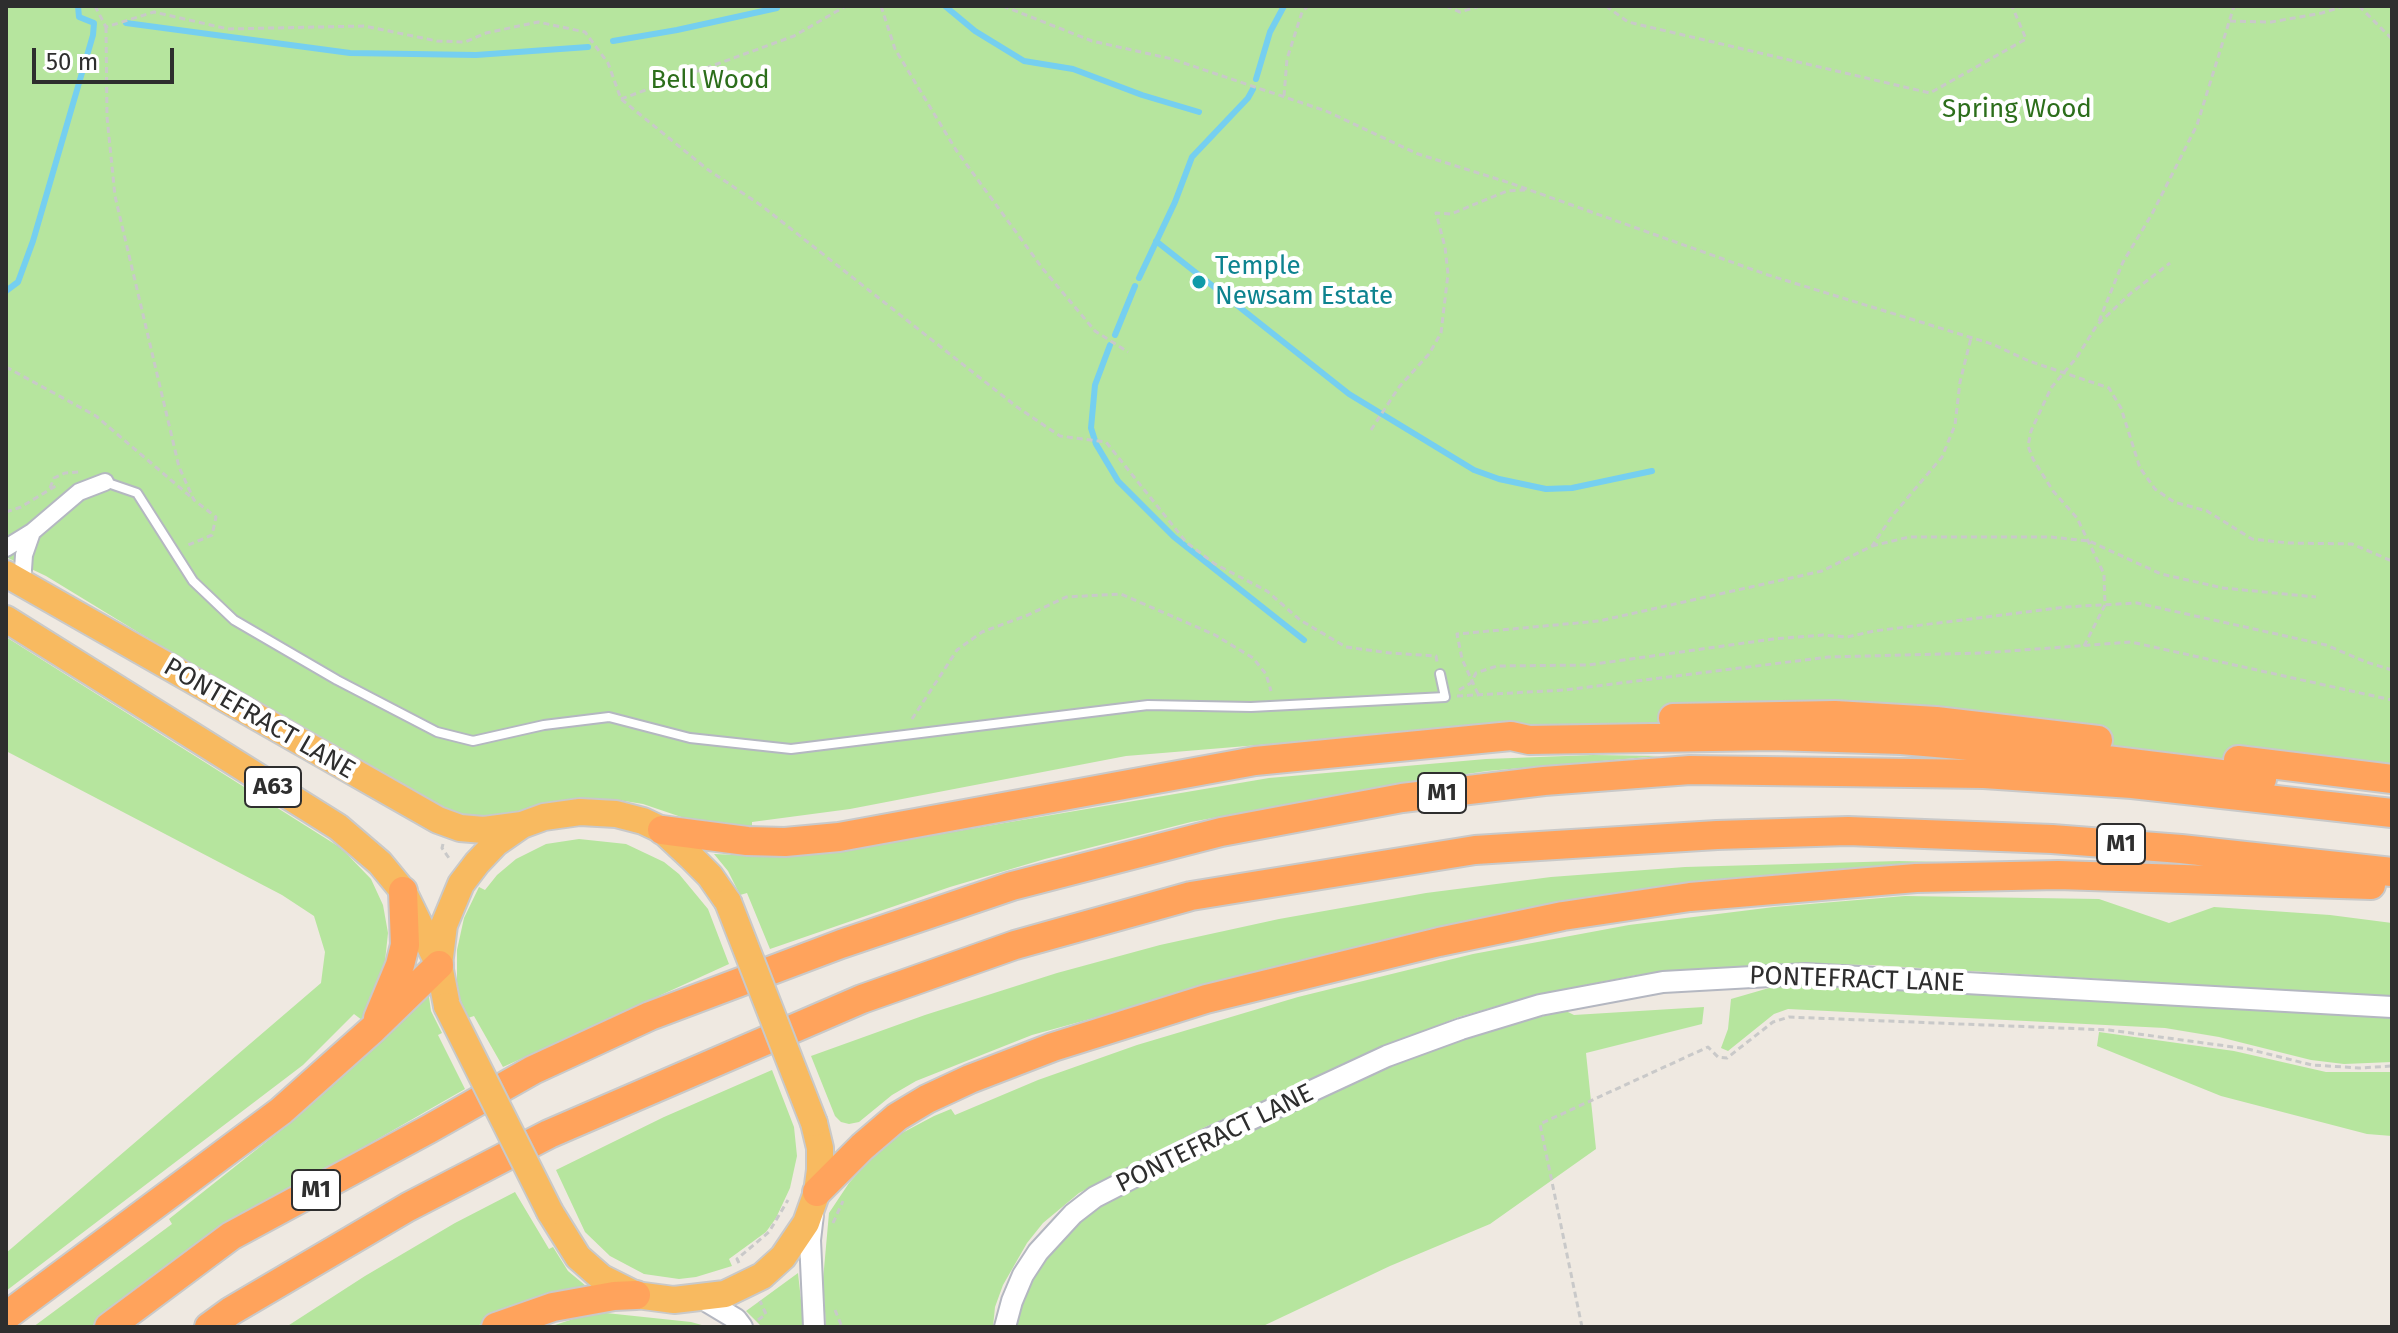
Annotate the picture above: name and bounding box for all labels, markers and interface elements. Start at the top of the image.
scale bar [36,32,178,82]
text: 50 m [46,48,98,76]
park label: Bell Wood [650,65,770,97]
park label: Spring Wood [1942,94,2092,126]
place label: Temple Newsam Estate [1215,251,1393,312]
marker: Temple Newsam Estate [1190,273,1208,291]
street label: PONTEFRACT LANE [158,652,360,786]
road number: A63 [245,767,301,807]
road number: M1 [1418,773,1466,813]
road number: M1 [2097,824,2145,864]
street label: PONTEFRACT LANE [1749,961,1965,999]
street label: PONTEFRACT LANE [1111,1078,1319,1200]
road number: M1 [292,1170,340,1210]

